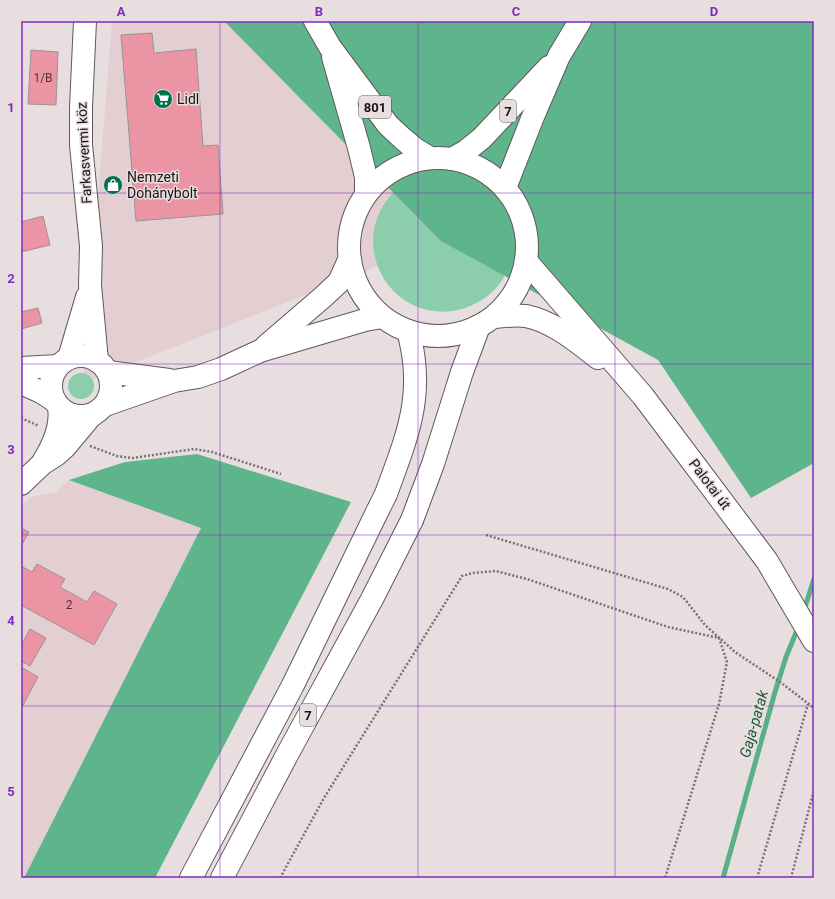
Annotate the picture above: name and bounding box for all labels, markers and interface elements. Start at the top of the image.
text: A [117,4,126,19]
text: B [315,4,323,19]
text: C [512,4,521,19]
text: D [710,4,718,19]
house number: 1/B [33,71,53,85]
supermarket icon: Lidl [152,88,174,110]
place label: Lidl [177,91,199,107]
road number: 801 [359,96,391,118]
text: 1 [7,100,15,115]
road number: 7 [500,100,516,122]
street label: Farkasvermi köz [73,102,95,204]
place label: Nemzeti Dohánybolt [127,169,198,201]
shop icon: Nemzeti Dohánybolt [102,174,124,196]
text: 2 [7,271,15,286]
text: 3 [7,442,15,457]
street label: Palotai út [686,456,734,513]
house number: 2 [66,598,73,612]
text: 4 [7,613,15,628]
water label: Gaja-patak [736,688,772,760]
road number: 7 [300,704,316,726]
text: 5 [7,784,15,799]

